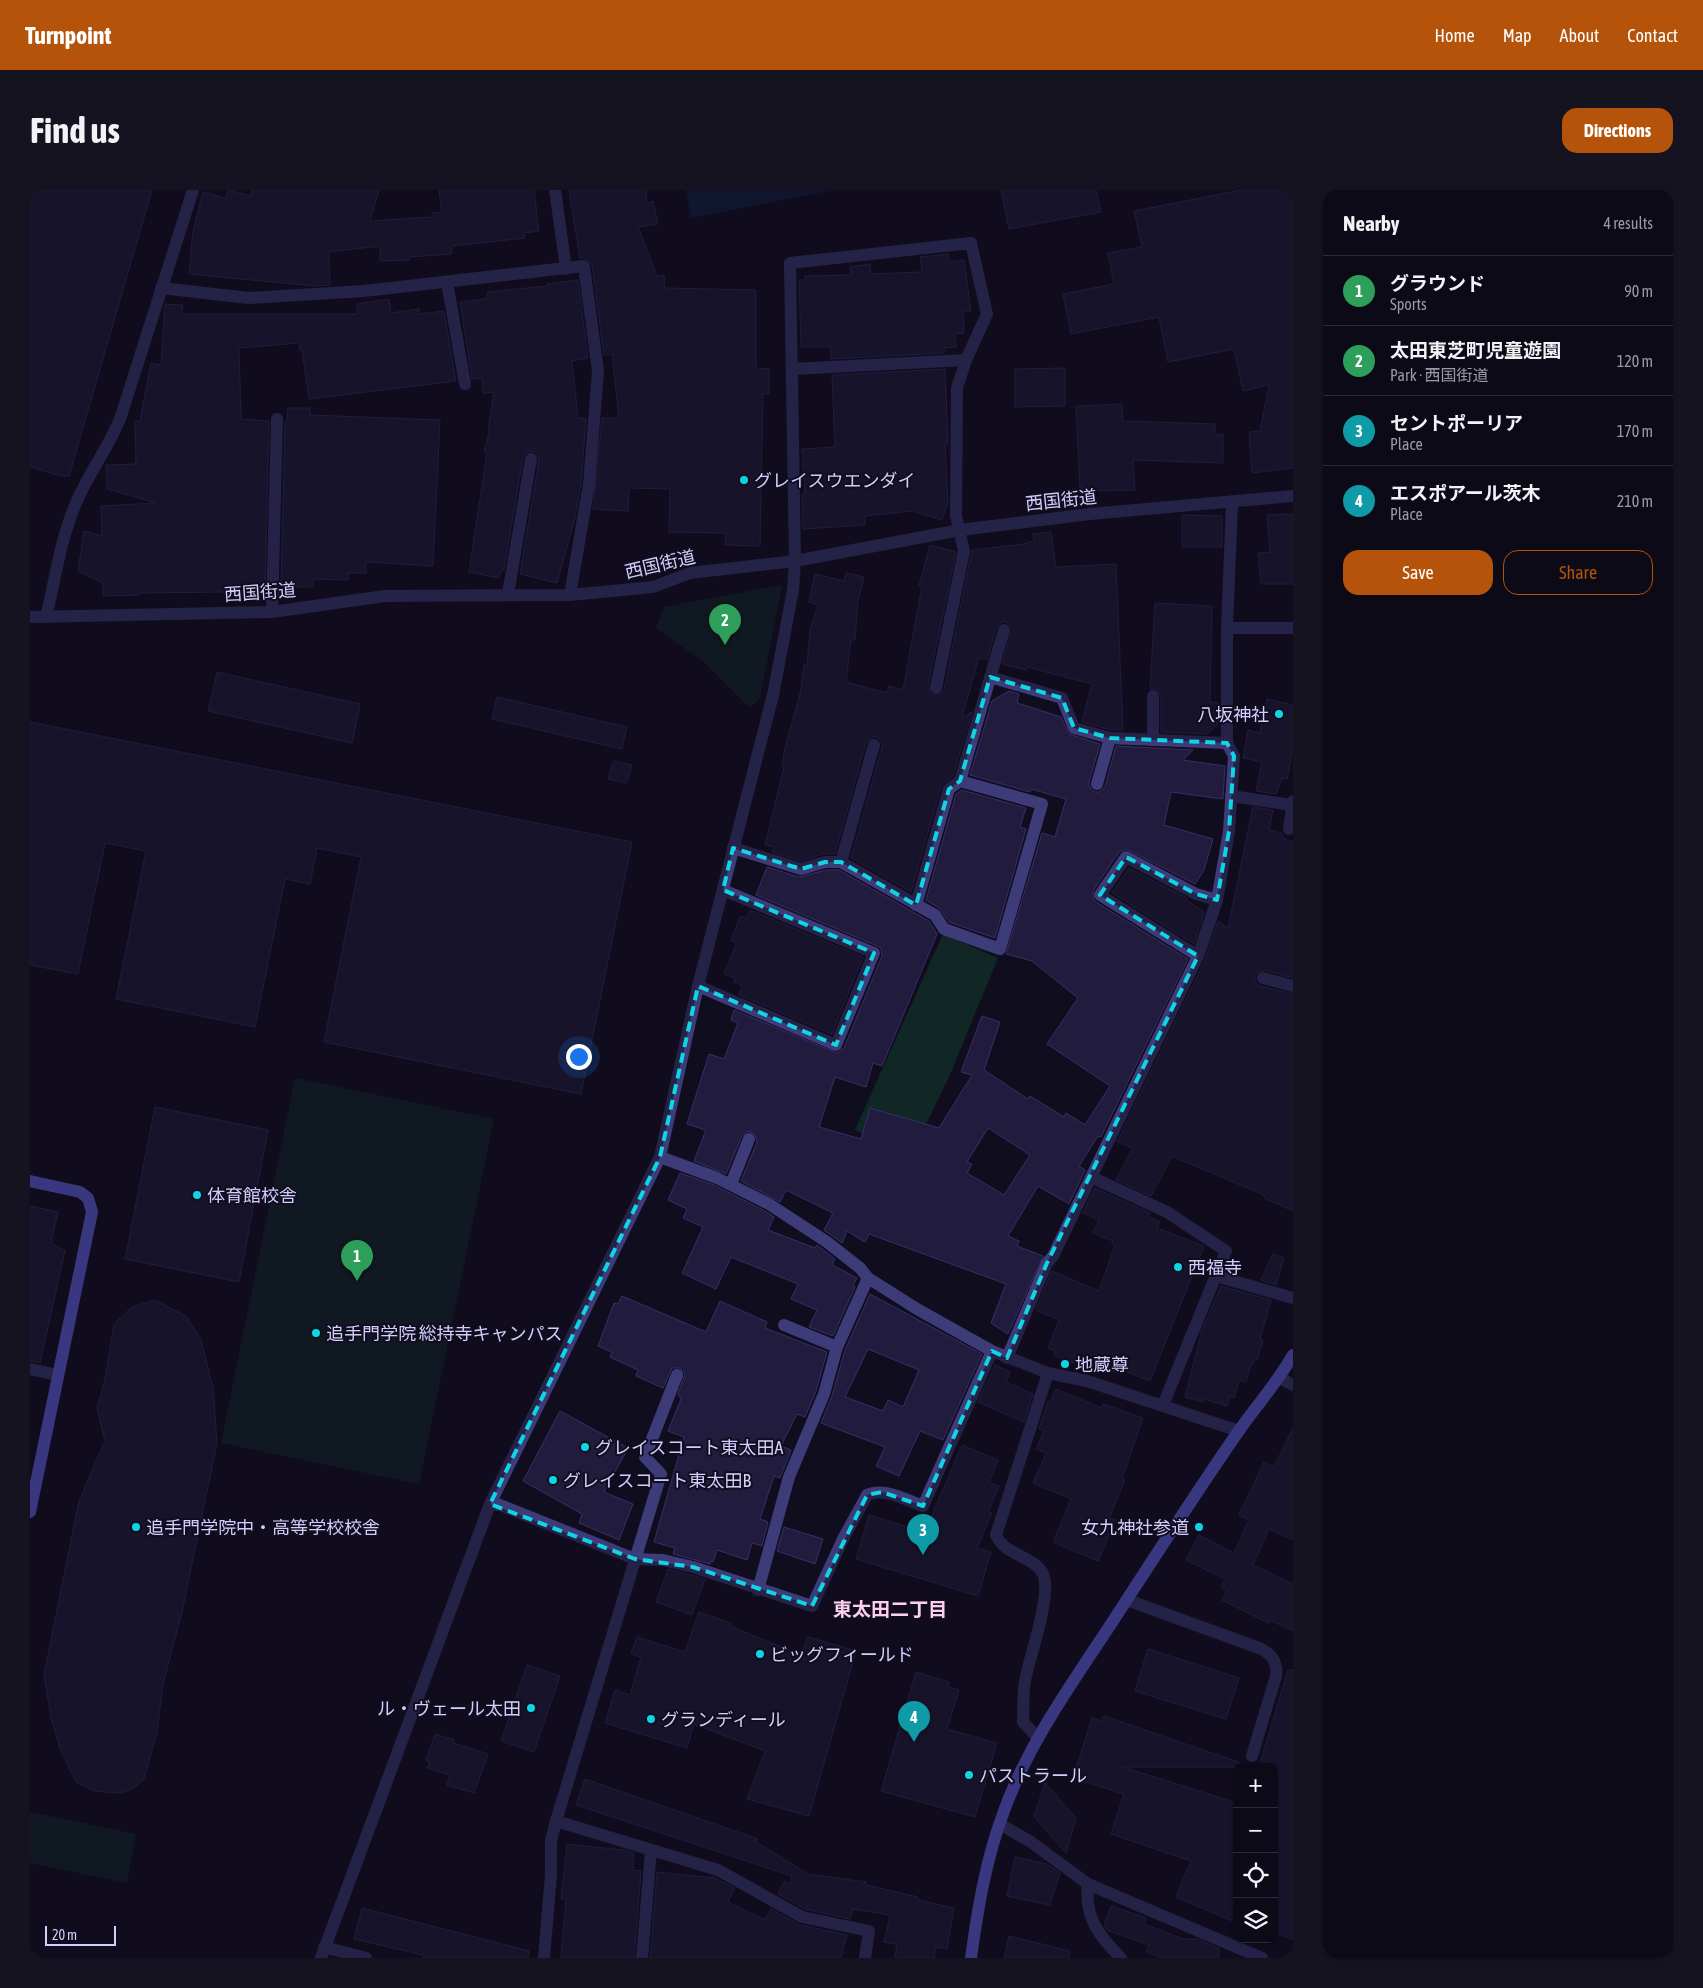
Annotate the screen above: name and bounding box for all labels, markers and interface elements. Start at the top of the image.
text: Turnpoint [25,22,111,49]
text: Home [1435,25,1475,46]
text: Map [1503,25,1532,46]
text: About [1560,25,1599,46]
text: Contact [1627,25,1678,46]
button: Directions [1562,108,1673,153]
text: Find us [30,110,120,150]
text: Nearby [1343,211,1399,235]
text: 4 results [1603,214,1653,232]
text: グラウンド [1390,272,1485,294]
text: 1 [1355,282,1363,300]
text: 90 m [1624,282,1653,300]
text: Sports [1390,295,1427,313]
text: 太田東芝町児童遊園 [1390,339,1561,361]
text: 2 [1355,352,1363,370]
text: 120 m [1617,352,1653,370]
text: Park · 西国街道 [1390,366,1489,384]
text: セントポーリア [1390,412,1523,434]
text: 3 [1355,422,1363,440]
text: 170 m [1617,422,1653,440]
text: Place [1390,435,1423,453]
place label: グレイスウエンダイ [754,470,915,491]
marker: グレイスウエンダイ [738,474,750,486]
text: エスポアール茨木 [1390,482,1541,504]
street label: 西国街道 [1024,486,1098,514]
text: 4 [1355,492,1363,510]
text: 210 m [1617,492,1653,510]
text: Place [1390,505,1423,523]
street label: 西国街道 [623,546,697,582]
button: Save [1343,550,1493,595]
button: Share [1503,550,1653,595]
street label: 西国街道 [223,579,297,605]
pin: 2 [709,604,741,645]
place label: 八坂神社 [1197,704,1269,725]
marker: 八坂神社 [1273,708,1285,720]
your location [566,1044,592,1070]
place label: 体育館校舎 [207,1185,297,1206]
marker: 体育館校舎 [191,1189,203,1201]
pin: 1 [341,1240,373,1281]
place label: 西福寺 [1188,1257,1242,1278]
marker: 西福寺 [1172,1261,1184,1273]
place label: 追手門学院 総持寺キャンパス [326,1323,562,1344]
marker: 追手門学院 総持寺キャンパス [310,1327,322,1339]
place label: 地蔵尊 [1075,1354,1129,1375]
marker: 地蔵尊 [1059,1358,1071,1370]
place label: グレイスコート東太田A [595,1437,783,1458]
marker: グレイスコート東太田A [579,1441,591,1453]
place label: グレイスコート東太田B [563,1470,751,1491]
marker: グレイスコート東太田B [547,1474,559,1486]
pin: 3 [907,1514,939,1555]
place label: 追手門学院中・高等学校校舎 [146,1517,380,1538]
place label: 女九神社参道 [1081,1517,1189,1538]
marker: 追手門学院中・高等学校校舎 [130,1521,142,1533]
marker: 女九神社参道 [1193,1521,1205,1533]
district label: 東太田二丁目 [833,1598,947,1620]
place label: ビッグフィールド [770,1644,914,1665]
marker: ビッグフィールド [754,1648,766,1660]
place label: ル・ヴェール太田 [377,1698,521,1719]
pin: 4 [898,1701,930,1742]
marker: ル・ヴェール太田 [525,1702,537,1714]
place label: グランディール [661,1709,786,1730]
marker: グランディール [645,1713,657,1725]
map controls [1233,1763,1278,1943]
button: + [1233,1763,1278,1808]
place label: パストラール [979,1765,1087,1786]
marker: パストラール [963,1769,975,1781]
button: − [1233,1808,1278,1853]
button: locate [1233,1853,1278,1898]
button: layers [1233,1898,1278,1943]
scale bar [45,1923,116,1946]
text: 20 m [52,1927,77,1943]

